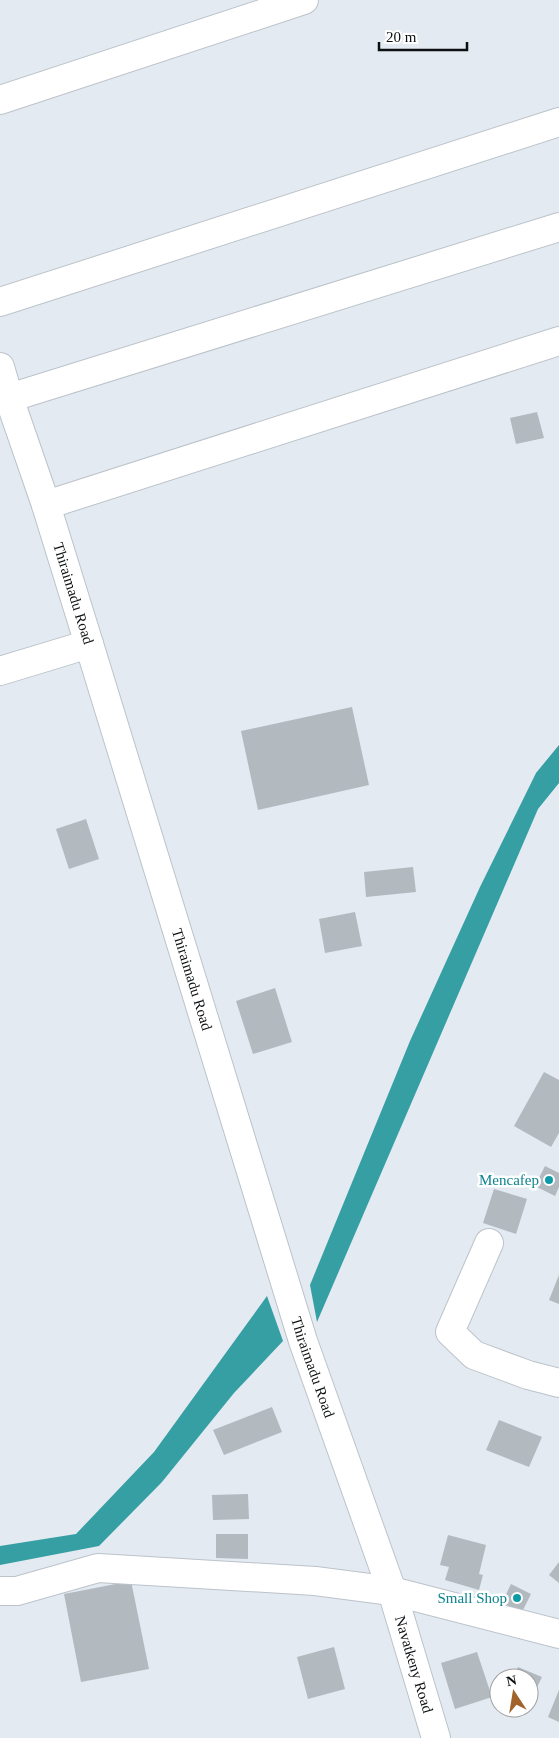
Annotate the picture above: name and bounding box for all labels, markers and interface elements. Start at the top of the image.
scale bar [379,20,466,52]
text: 20 m [386,29,417,45]
street label: Thiraimadu Road [50,541,97,647]
street label: Thiraimadu Road [169,927,215,1033]
place label: Mencafep [479,1172,539,1188]
marker: Mencafep [543,1174,555,1186]
street label: Thiraimadu Road [288,1315,338,1420]
place label: Small Shop [437,1590,507,1606]
marker: Small Shop [511,1592,523,1604]
street label: Navatkeny Road [392,1614,436,1715]
north arrow [489,1668,539,1718]
text: N [505,1672,518,1689]

